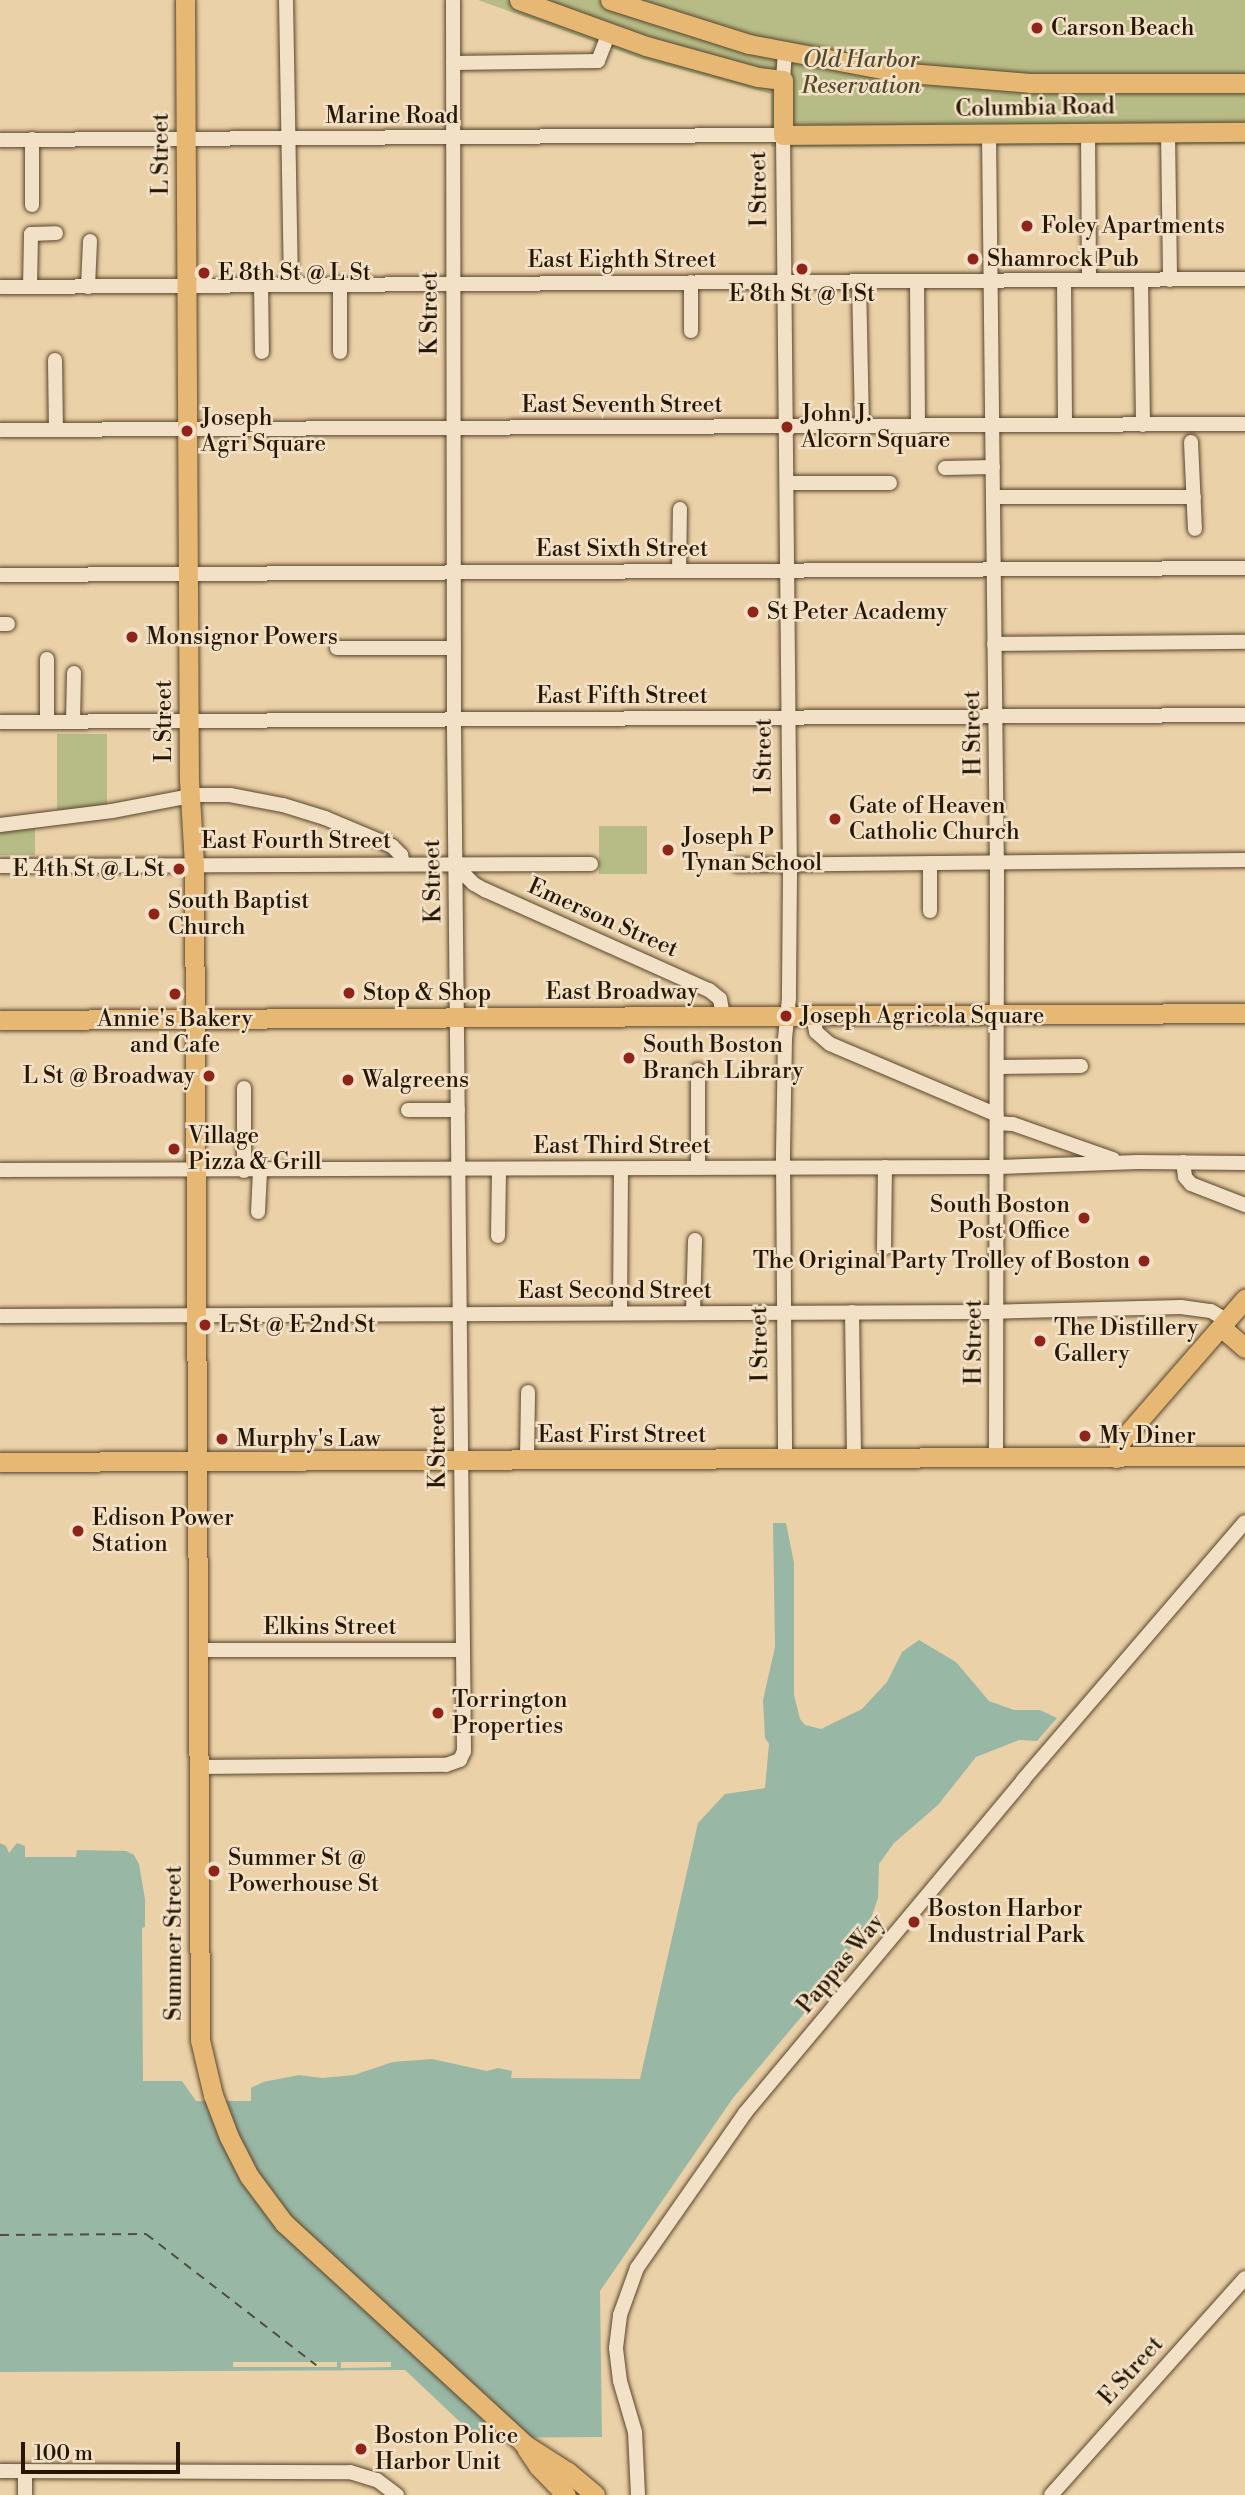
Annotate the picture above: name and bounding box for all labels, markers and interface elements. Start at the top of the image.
place label: Carson Beach [1051,14,1194,42]
marker: Carson Beach [1029,20,1045,36]
park label: Old Harbor Reservation [801,46,921,100]
street label: Columbia Road [955,93,1115,123]
street label: Marine Road [325,102,459,130]
street label: L Street [147,113,175,195]
street label: I Street [745,151,773,227]
place label: Foley Apartments [1041,212,1225,240]
marker: Foley Apartments [1019,218,1035,234]
place label: Shamrock Pub [987,245,1139,273]
street label: East Eighth Street [527,246,717,274]
marker: Shamrock Pub [965,251,981,267]
place label: E 8th St @ L St [218,259,371,287]
marker: E 8th St @ I St [794,261,810,277]
marker: E 8th St @ L St [196,265,212,281]
street label: K Street [416,271,444,355]
place label: E 8th St @ I St [729,280,875,308]
street label: East Seventh Street [521,391,723,419]
place label: John J. Alcorn Square [801,400,950,454]
place label: Joseph Agri Square [201,404,326,458]
marker: John J. Alcorn Square [779,419,795,435]
marker: Joseph Agri Square [179,423,195,439]
street label: East Sixth Street [536,535,708,563]
place label: St Peter Academy [767,598,947,626]
marker: St Peter Academy [745,604,761,620]
place label: Monsignor Powers [146,623,338,651]
marker: Monsignor Powers [124,629,140,645]
street label: L Street [150,680,178,762]
street label: East Fifth Street [536,682,708,710]
street label: H Street [958,690,988,776]
street label: I Street [750,718,778,794]
place label: Gate of Heaven Catholic Church [849,792,1020,846]
marker: Gate of Heaven Catholic Church [827,811,843,827]
place label: Joseph P Tynan School [682,823,822,877]
street label: East Fourth Street [201,827,391,855]
street label: K Street [418,839,448,923]
marker: Joseph P Tynan School [660,842,676,858]
place label: E 4th St @ L St [12,855,165,883]
marker: E 4th St @ L St [171,861,187,877]
street label: Emerson Street [524,873,682,963]
place label: South Baptist Church [168,887,309,941]
marker: South Baptist Church [146,906,162,922]
street label: East Broadway [546,978,698,1006]
place label: Stop & Shop [363,979,491,1007]
marker: Stop & Shop [341,985,357,1001]
marker: Annie's Bakery and Cafe [167,986,183,1002]
place label: Joseph Agricola Square [800,1002,1044,1030]
place label: Annie's Bakery and Cafe [97,1005,253,1059]
marker: Joseph Agricola Square [778,1008,794,1024]
place label: South Boston Branch Library [643,1031,804,1085]
marker: South Boston Branch Library [621,1050,637,1066]
place label: L St @ Broadway [23,1062,195,1090]
place label: Walgreens [362,1066,469,1094]
marker: L St @ Broadway [201,1068,217,1084]
marker: Walgreens [340,1072,356,1088]
place label: Village Pizza & Grill [188,1122,321,1176]
street label: East Third Street [533,1132,711,1160]
marker: Village Pizza & Grill [166,1141,182,1157]
place label: South Boston Post Office [930,1191,1070,1245]
marker: South Boston Post Office [1076,1210,1092,1226]
place label: The Original Party Trolley of Boston [753,1247,1130,1275]
marker: The Original Party Trolley of Boston [1136,1253,1152,1269]
street label: East Second Street [518,1277,712,1305]
street label: H Street [960,1299,988,1385]
street label: I Street [746,1306,774,1382]
place label: L St @ E 2nd St [219,1311,376,1339]
place label: The Distillery Gallery [1054,1314,1198,1368]
marker: L St @ E 2nd St [197,1317,213,1333]
marker: The Distillery Gallery [1032,1333,1048,1349]
street label: K Street [424,1405,452,1489]
street label: East First Street [538,1421,706,1449]
place label: My Diner [1099,1422,1196,1450]
place label: Murphy's Law [236,1425,381,1453]
marker: My Diner [1077,1428,1093,1444]
marker: Murphy's Law [214,1431,230,1447]
place label: Edison Power Station [92,1504,234,1558]
marker: Edison Power Station [70,1523,86,1539]
street label: Elkins Street [263,1613,397,1641]
place label: Torrington Properties [452,1686,568,1740]
marker: Torrington Properties [430,1705,446,1721]
place label: Summer St @ Powerhouse St [228,1844,379,1898]
marker: Summer St @ Powerhouse St [206,1863,222,1879]
street label: Summer Street [160,1865,188,2021]
place label: Boston Harbor Industrial Park [928,1895,1084,1949]
street label: Pappas Way [791,1909,891,2019]
marker: Boston Harbor Industrial Park [906,1914,922,1930]
street label: E Street [1093,2331,1169,2411]
place label: Boston Police Harbor Unit [375,2422,518,2476]
scale bar [24,2428,184,2472]
text: 100 m [34,2441,93,2467]
marker: Boston Police Harbor Unit [353,2441,369,2457]

